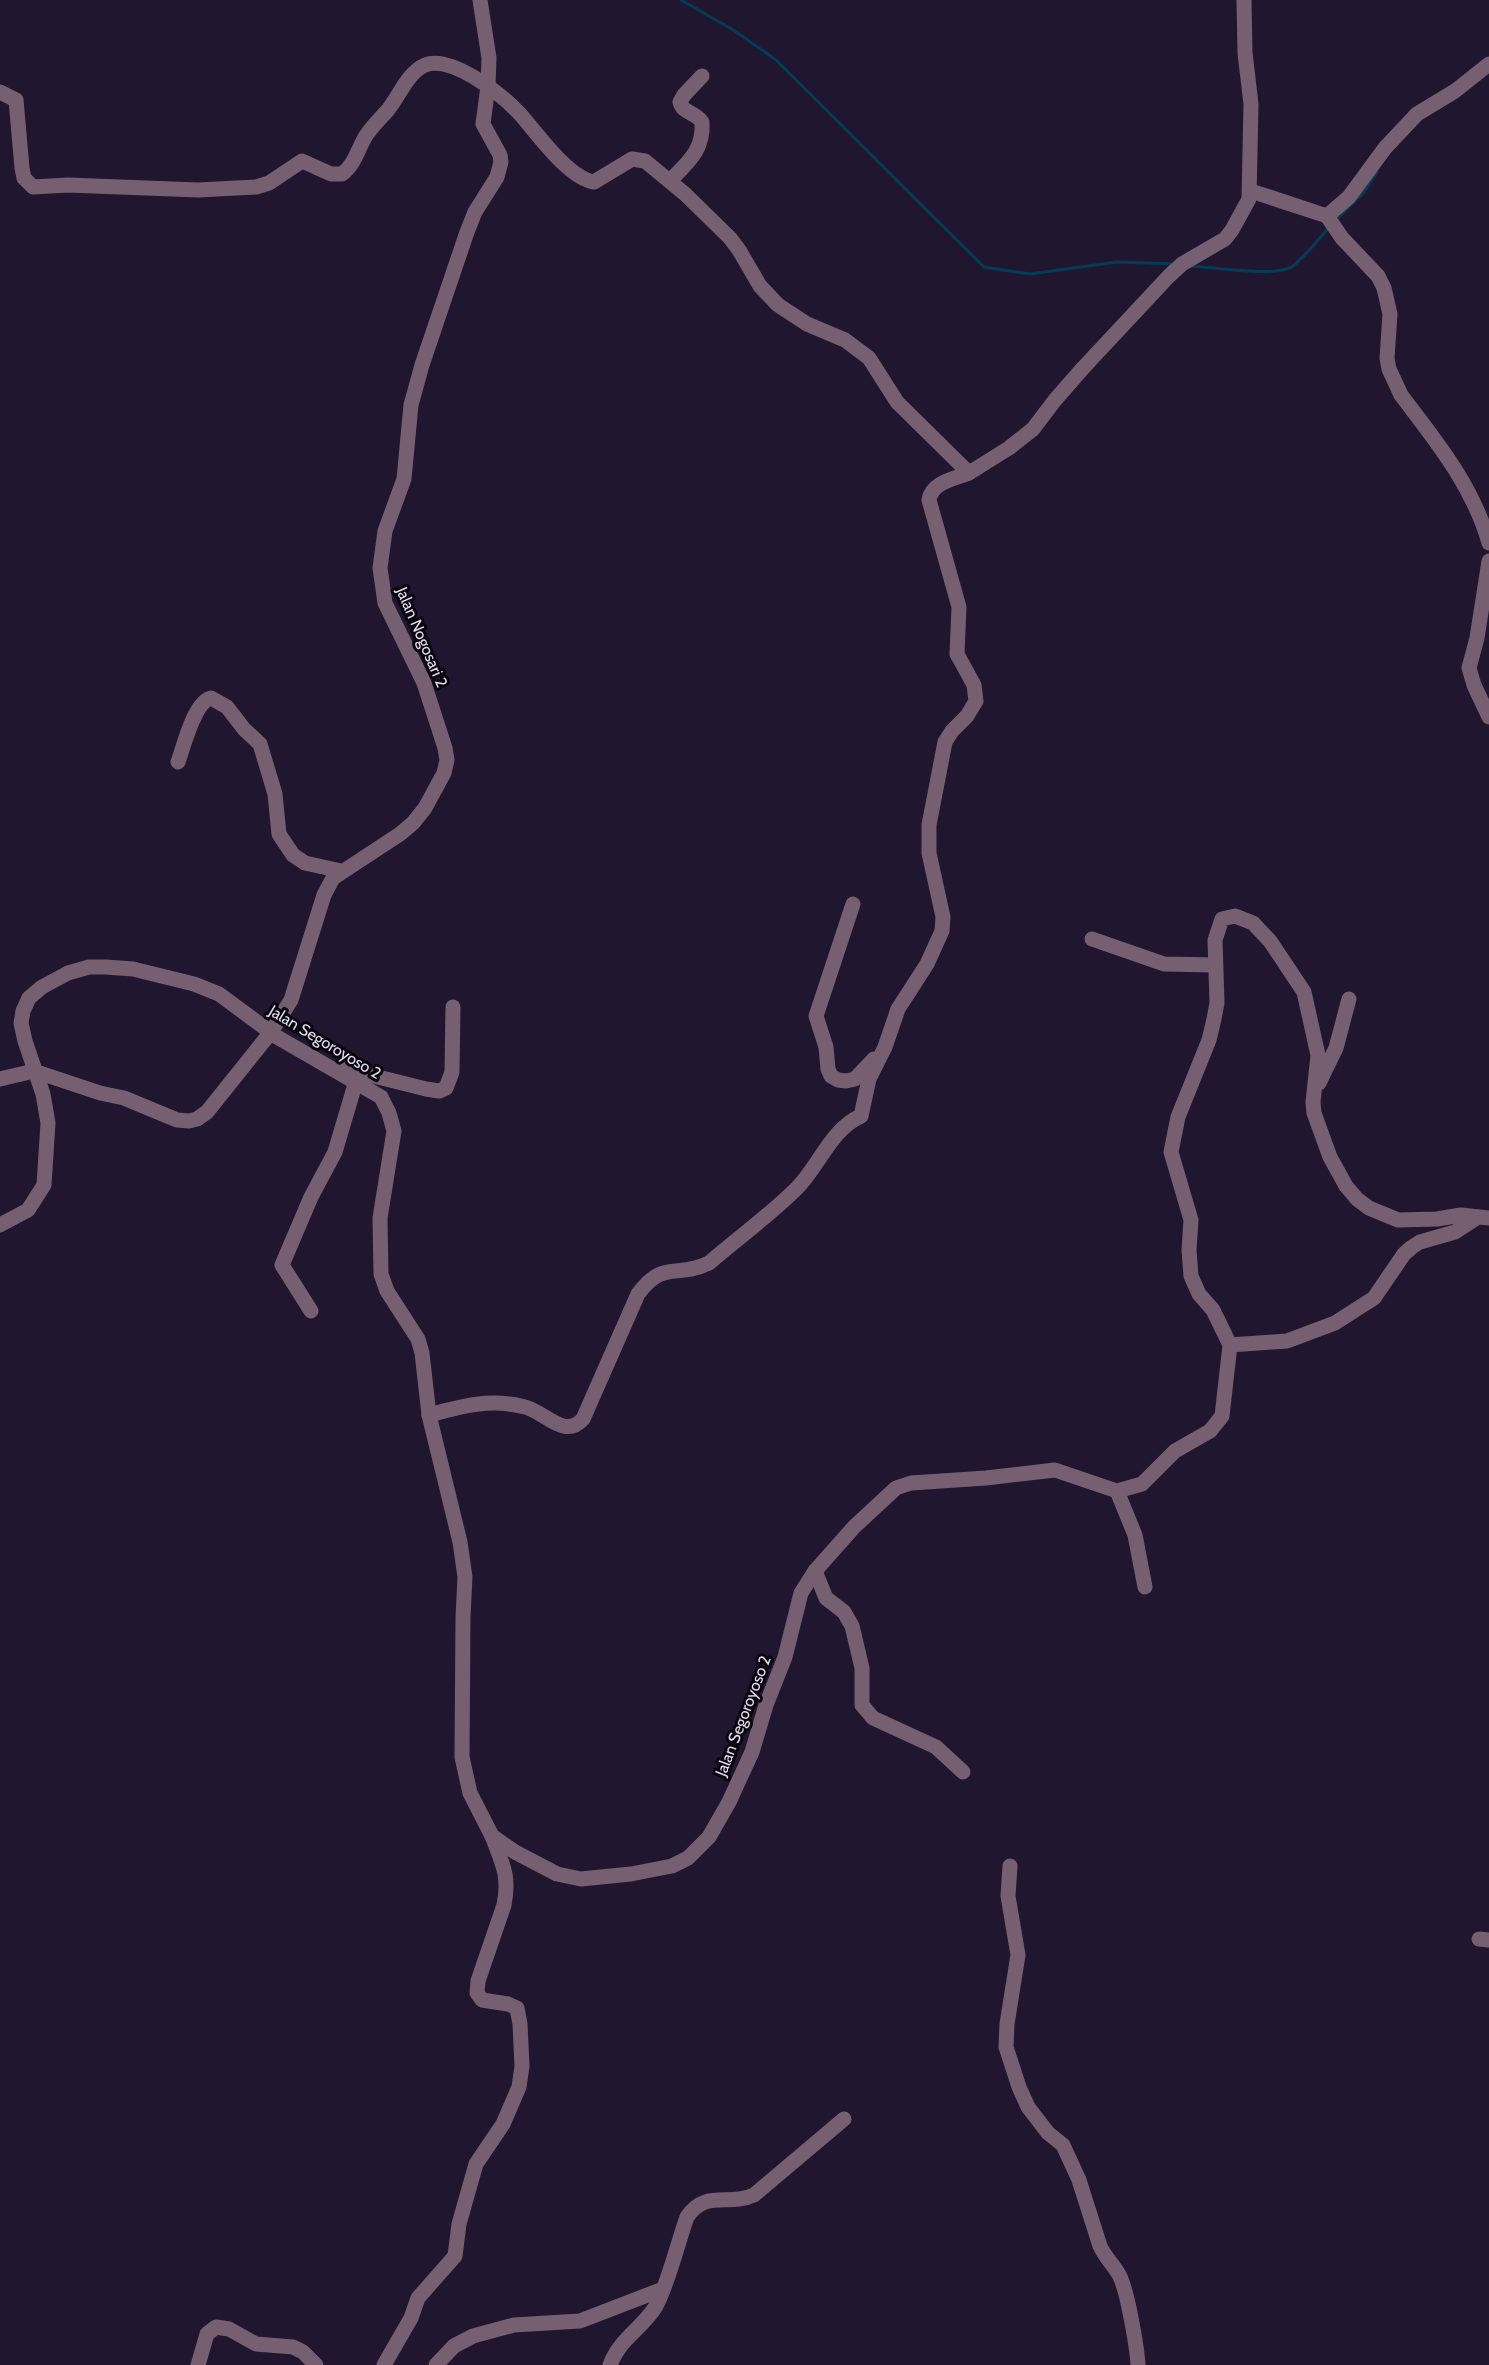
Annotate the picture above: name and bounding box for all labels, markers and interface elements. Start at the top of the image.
street label: Jalan Nogosari 2 [392,583,452,690]
street label: Jalan Segoroyoso 2 [265,1001,385,1083]
street label: Jalan Segoroyoso 2 [711,1653,775,1780]

